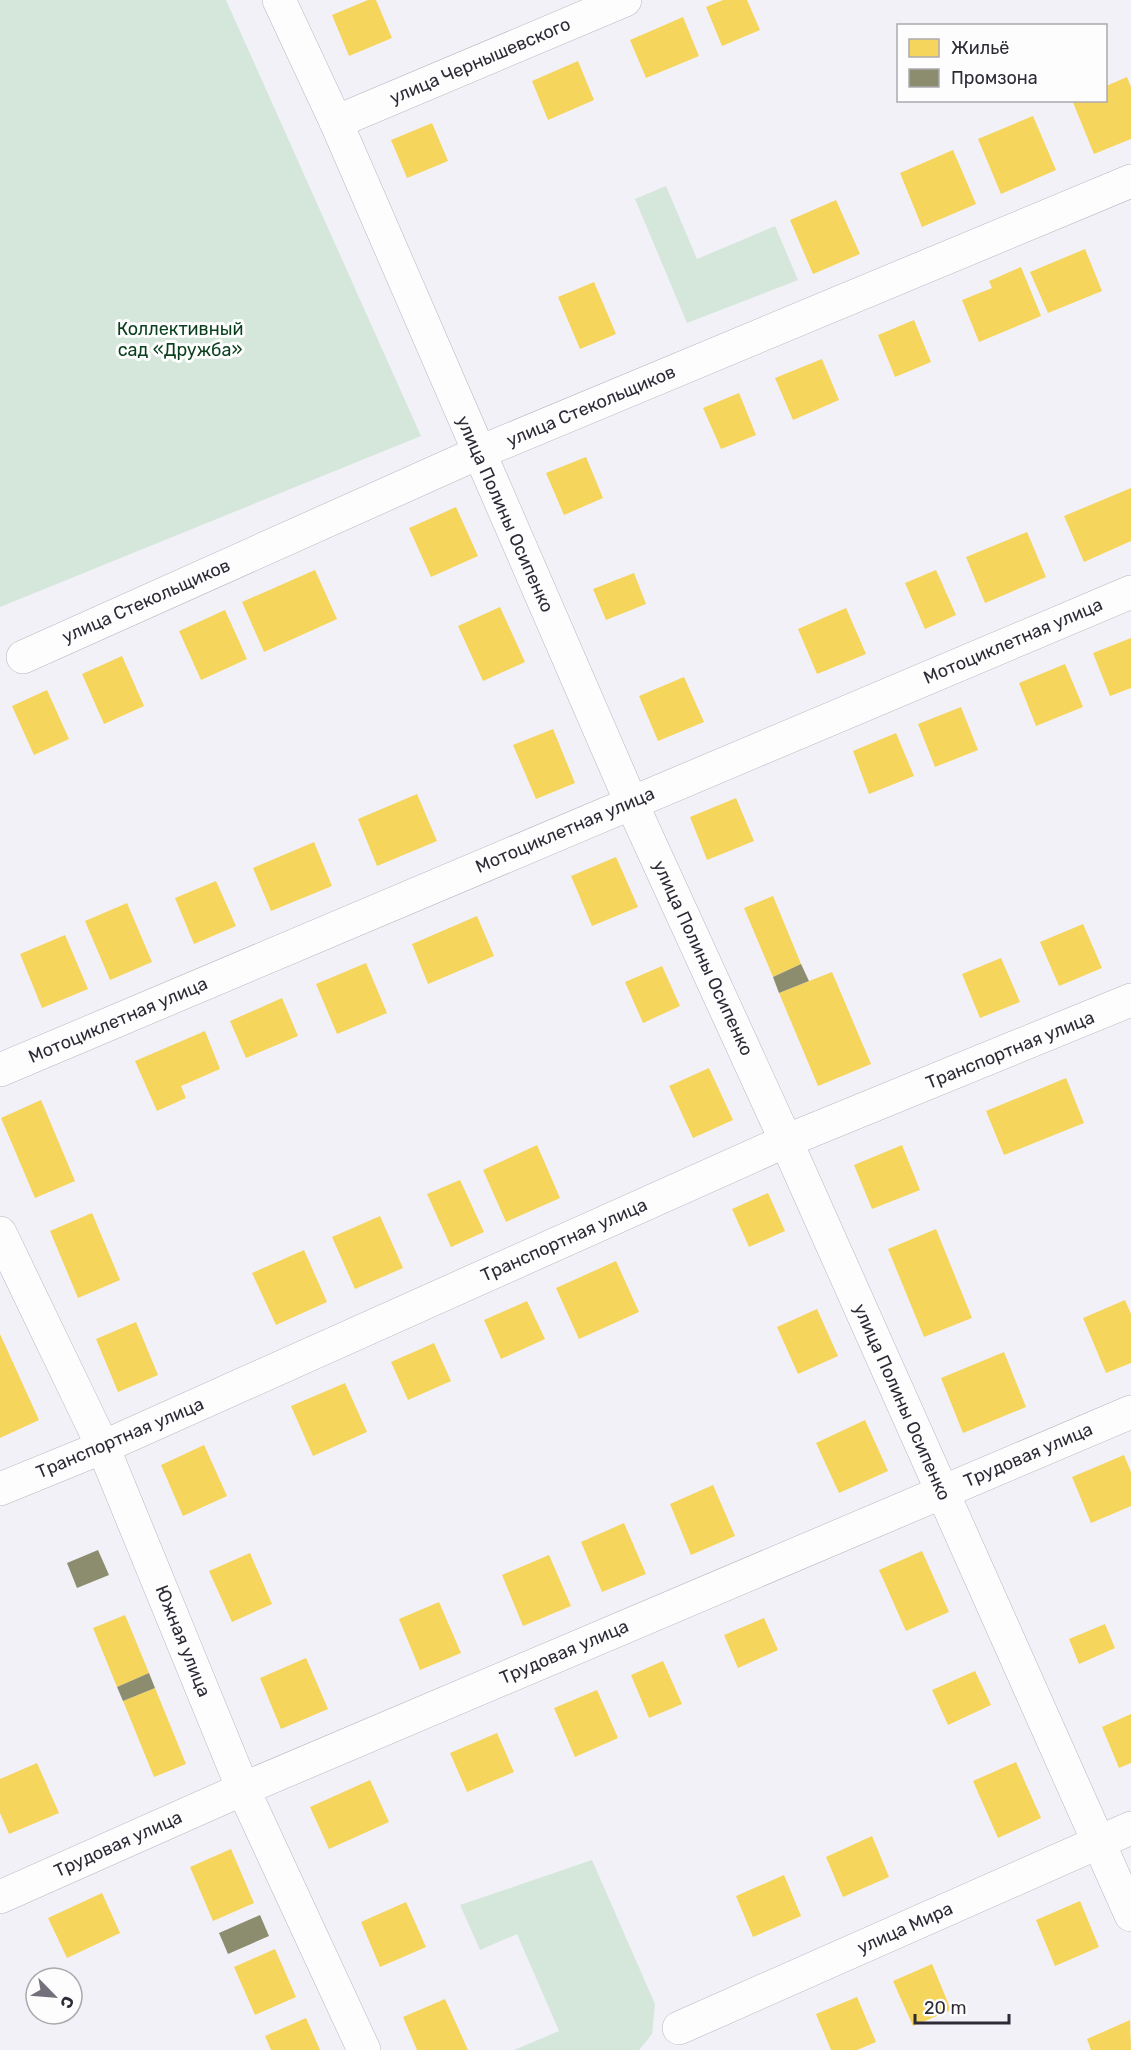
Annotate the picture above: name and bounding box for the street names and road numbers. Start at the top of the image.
street label: улица Чернышевского [386,13,574,109]
street label: улица Стекольщиков [503,360,679,452]
street label: улица Полины Осипенко [452,412,558,616]
street label: улица Стекольщиков [59,554,233,648]
street label: Мотоциклетная улица [920,593,1106,689]
street label: Мотоциклетная улица [472,782,658,878]
street label: улица Полины Осипенко [648,857,758,1059]
street label: Мотоциклетная улица [25,972,211,1068]
street label: Транспортная улица [923,1006,1097,1094]
street label: Транспортная улица [477,1193,651,1287]
street label: улица Полины Осипенко [849,1300,955,1504]
street label: Транспортная улица [33,1393,207,1483]
street label: Трудовая улица [960,1418,1096,1492]
street label: Южная улица [151,1582,215,1700]
street label: Трудовая улица [496,1615,632,1689]
street label: Трудовая улица [51,1806,185,1882]
street label: улица Мира [854,1897,956,1959]

